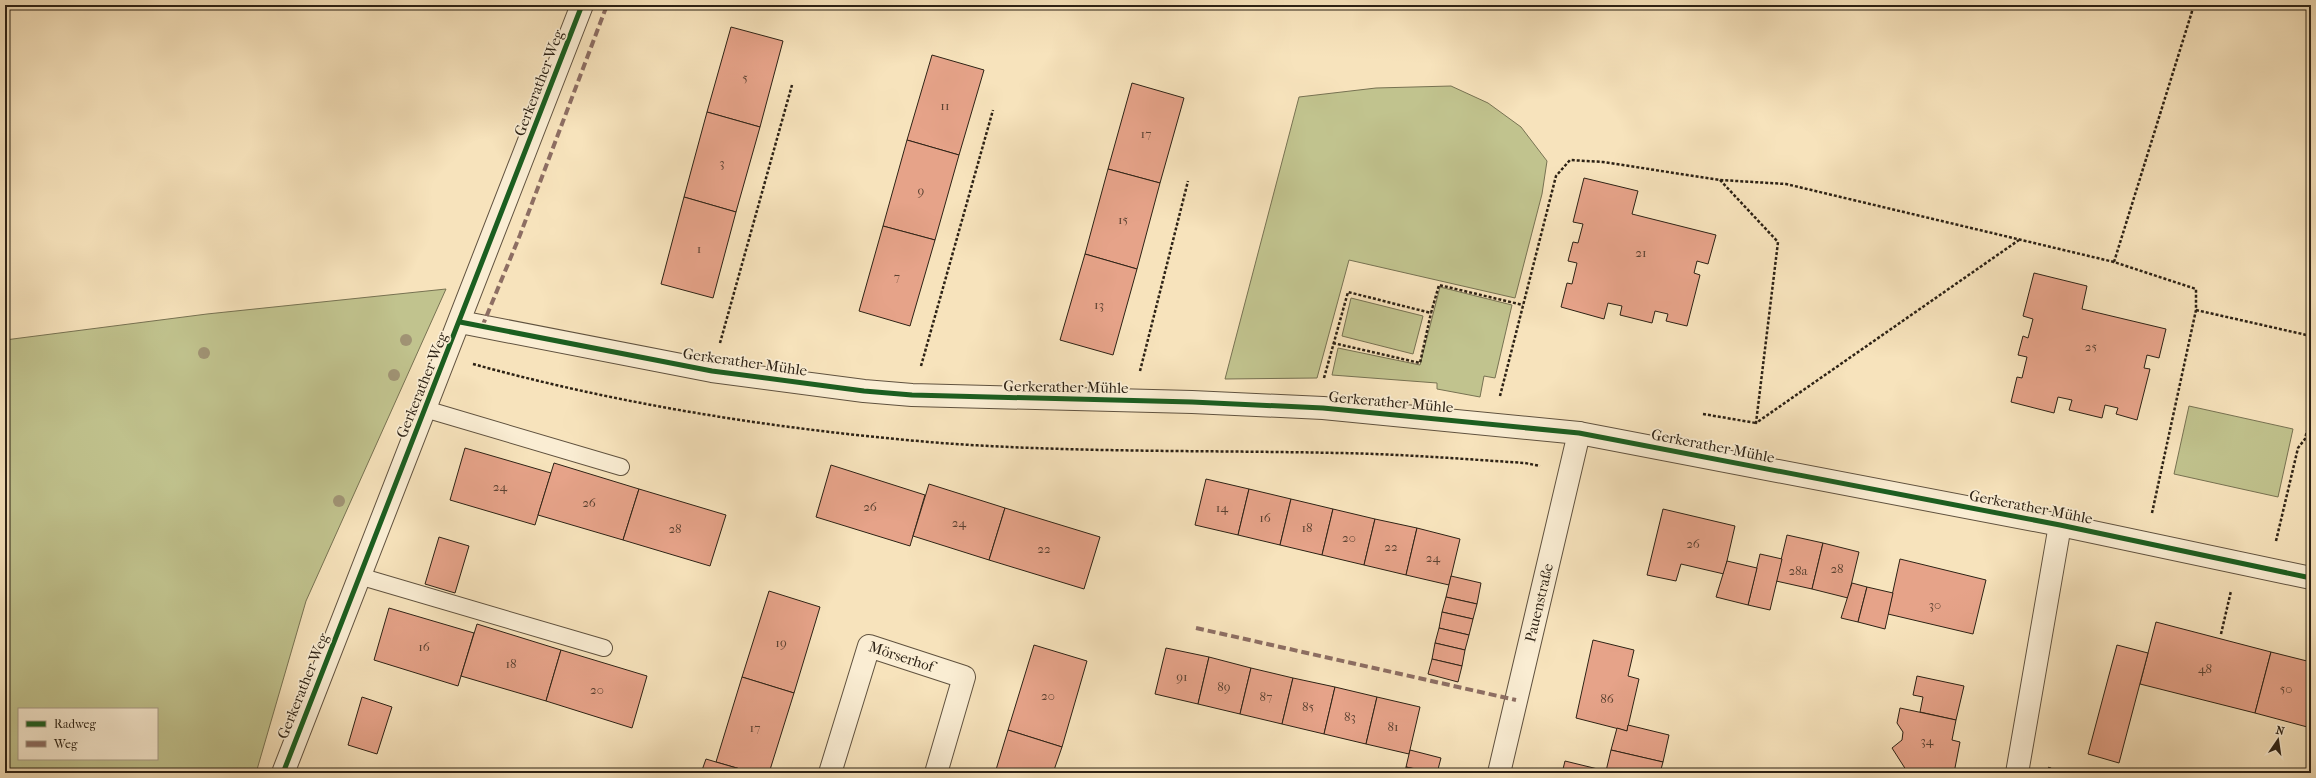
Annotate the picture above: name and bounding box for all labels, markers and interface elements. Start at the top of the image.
street label: Gerkerather Weg [510,26,568,139]
house number: 5 [742,70,748,85]
house number: 11 [940,98,950,113]
house number: 17 [1141,126,1151,141]
house number: 3 [719,155,725,170]
house number: 9 [918,183,925,198]
house number: 15 [1118,212,1128,227]
house number: 1 [697,241,701,256]
house number: 21 [1635,245,1647,260]
house number: 7 [894,269,900,284]
house number: 13 [1094,297,1104,312]
street label: Gerkerather Weg [393,329,452,440]
house number: 25 [2085,339,2098,354]
street label: Gerkerather Mühle [682,344,809,380]
street label: Gerkerather Mühle [1003,377,1129,397]
street label: Gerkerather Mühle [1328,388,1455,416]
street label: Gerkerather Mühle [1650,425,1777,467]
house number: 24 [493,479,508,494]
street label: Gerkerather Mühle [1968,486,2095,528]
house number: 26 [582,495,597,510]
house number: 26 [863,499,878,514]
house number: 14 [1216,500,1228,515]
house number: 16 [1259,510,1272,525]
house number: 24 [952,515,967,530]
house number: 18 [1301,520,1313,535]
house number: 28 [668,521,682,536]
house number: 20 [1342,530,1356,545]
house number: 26 [1686,536,1701,551]
house number: 22 [1384,539,1398,554]
house number: 22 [1037,541,1051,556]
house number: 24 [1426,550,1441,565]
street label: Pauenstraße [1521,561,1557,644]
house number: 28 [1830,561,1844,576]
house number: 28a [1788,563,1809,578]
house number: 30 [1929,597,1941,612]
street label: Gerkerather Weg [274,630,333,741]
house number: 19 [775,635,787,650]
street label: Mörserhof [867,638,939,677]
house number: 16 [418,639,431,654]
house number: 18 [505,656,517,671]
house number: 48 [2198,661,2212,676]
house number: 91 [1176,669,1188,684]
house number: 89 [1217,679,1231,694]
house number: 50 [2280,681,2292,696]
house number: 20 [590,682,604,697]
house number: 20 [1041,688,1055,703]
house number: 87 [1260,689,1272,704]
house number: 86 [1600,691,1615,706]
house number: 85 [1302,699,1314,714]
legend [18,708,158,760]
house number: 83 [1344,709,1356,724]
text: Radweg [54,717,97,731]
house number: 81 [1387,719,1399,734]
house number: 17 [750,720,760,735]
north arrow [2258,720,2298,760]
text: N [2275,723,2286,738]
house number: 34 [1920,733,1934,748]
text: Weg [53,737,78,751]

